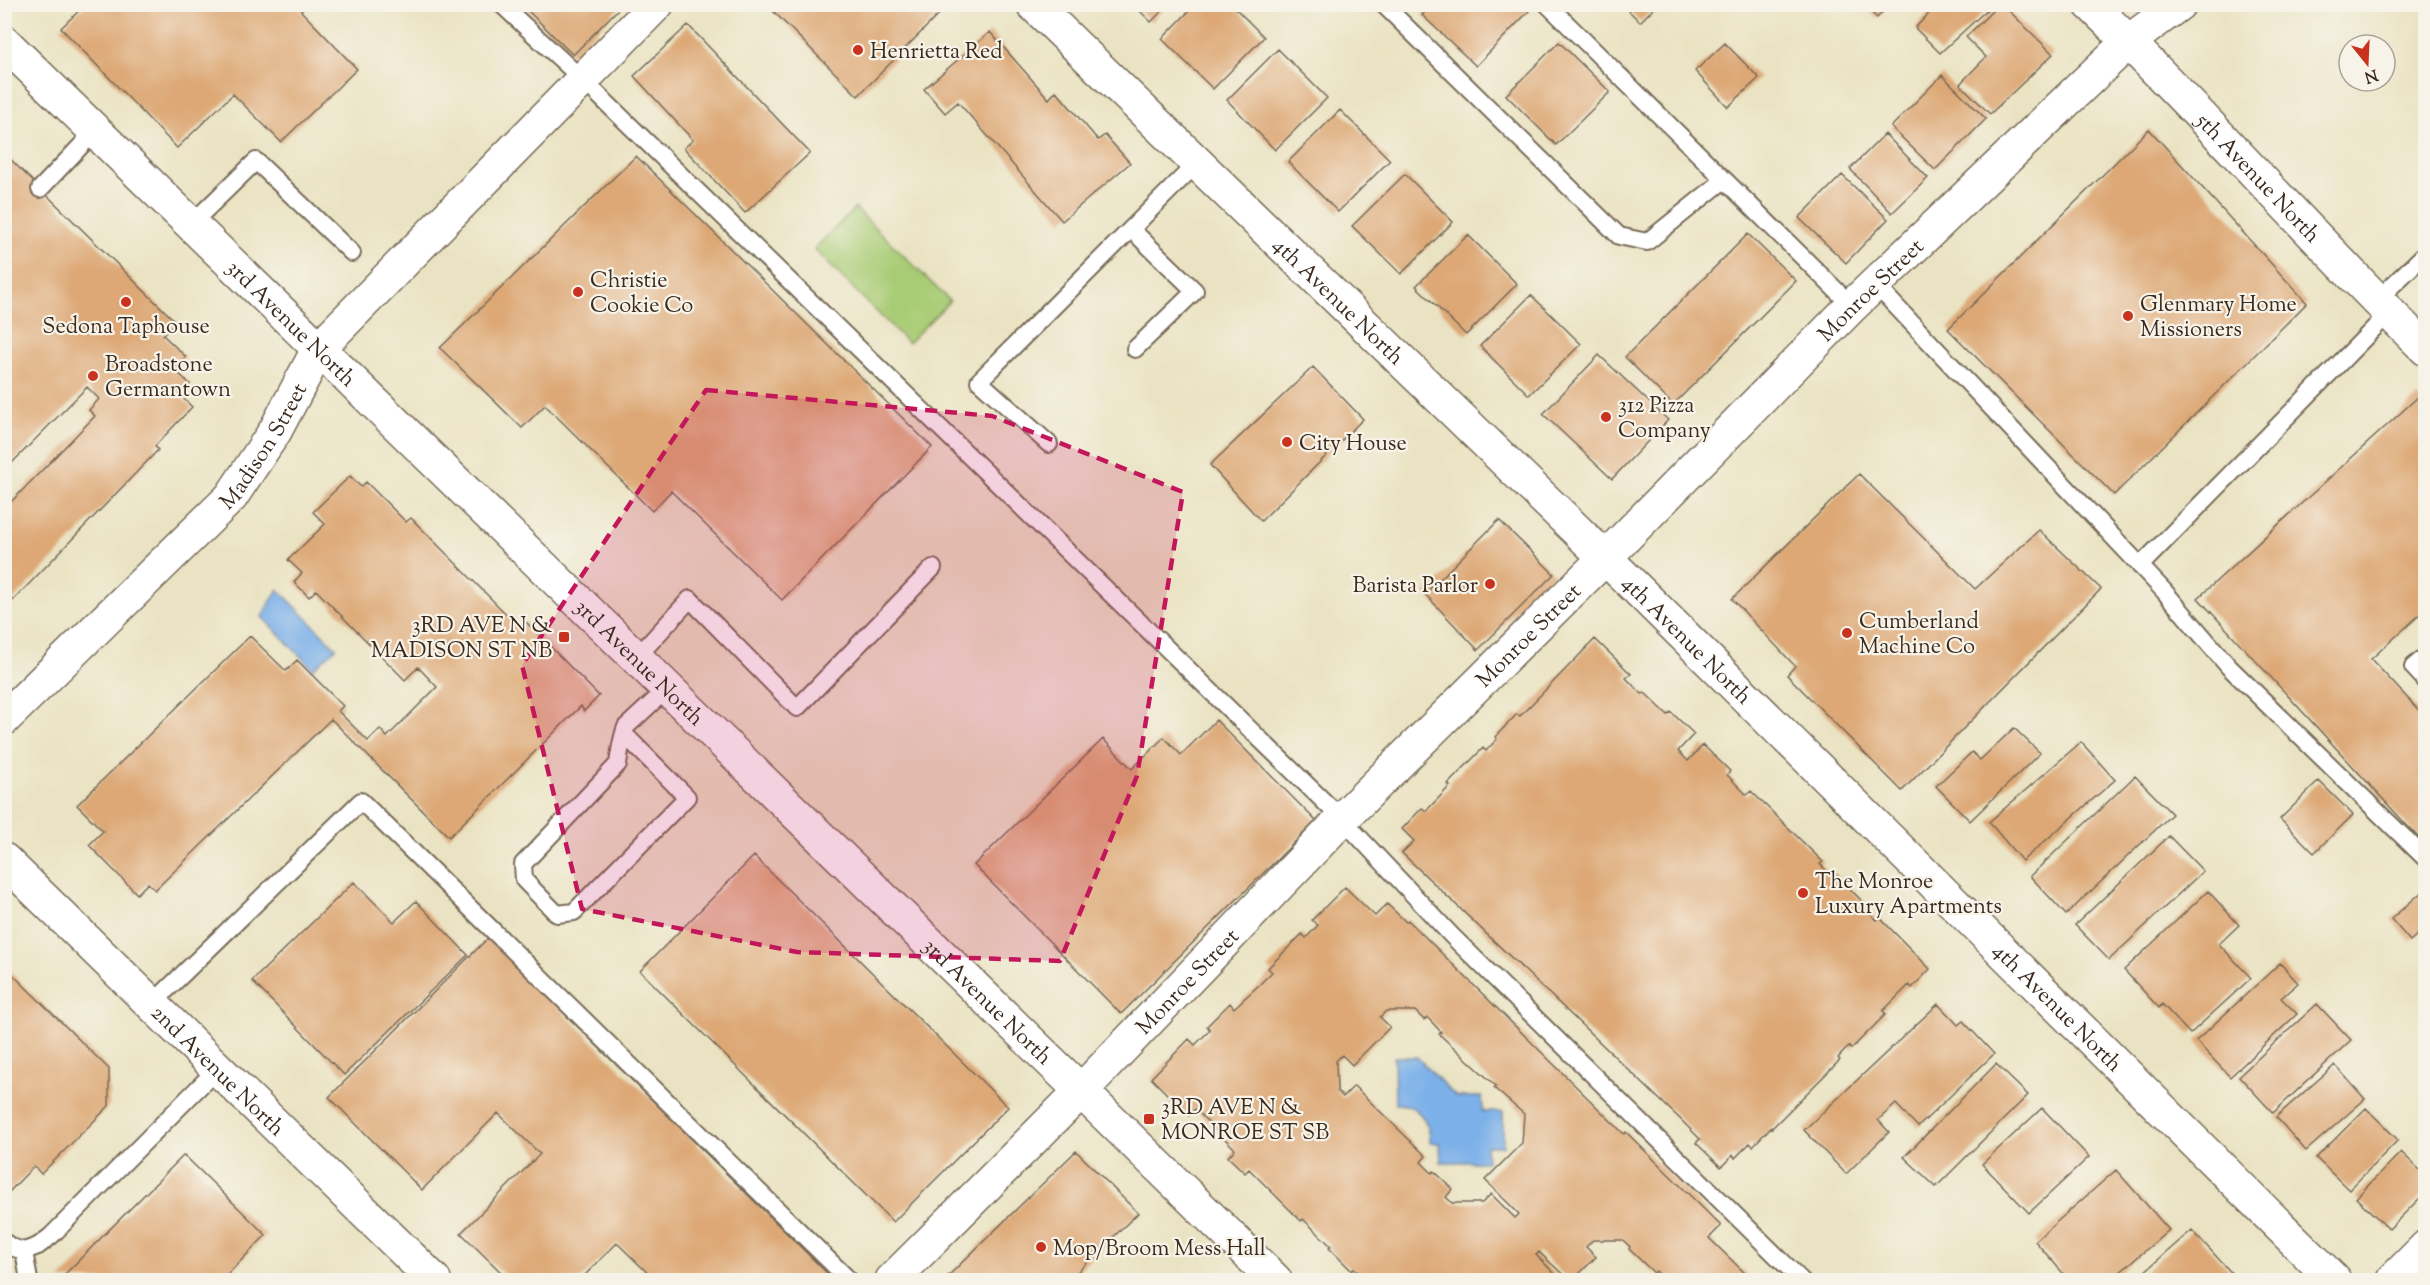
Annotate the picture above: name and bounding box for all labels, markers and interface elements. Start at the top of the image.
north arrow [2337,33,2397,93]
place label: Henrietta Red [870,37,1003,69]
marker: Henrietta Red [851,43,865,57]
text: N [2361,62,2380,88]
street label: 5th Avenue North [2186,106,2327,252]
street label: 4th Avenue North [1264,231,1410,374]
street label: Monroe Street [1812,232,1933,351]
street label: 3rd Avenue North [218,254,362,396]
place label: Christie Cookie Co [590,266,693,323]
marker: Christie Cookie Co [571,285,585,299]
place label: Glenmary Home Missioners [2140,290,2297,347]
marker: Sedona Taphouse [119,295,133,309]
marker: Glenmary Home Missioners [2121,309,2135,323]
place label: Sedona Taphouse [42,312,210,344]
place label: Broadstone Germantown [105,350,231,407]
marker: Broadstone Germantown [86,369,100,383]
street label: Madison Street [214,378,317,519]
place label: 312 Pizza Company [1618,391,1711,448]
marker: 312 Pizza Company [1599,410,1613,424]
place label: City House [1299,429,1407,461]
marker: City House [1280,435,1294,449]
street label: 4th Avenue North [1613,569,1758,713]
place label: Barista Parlor [1353,571,1478,603]
street label: Monroe Street [1470,577,1590,696]
marker: Barista Parlor [1483,577,1497,591]
street label: 3rd Avenue North [566,593,710,735]
place label: Cumberland Machine Co [1859,607,1979,664]
place label: 3RD AVE N & MADISON ST NB [371,611,552,668]
marker: Cumberland Machine Co [1840,626,1854,640]
marker: 3RD AVE N & MADISON ST NB [557,630,571,644]
place label: The Monroe Luxury Apartments [1815,867,2002,924]
marker: The Monroe Luxury Apartments [1796,886,1810,900]
street label: Monroe Street [1130,922,1248,1043]
street label: 3rd Avenue North [914,932,1058,1074]
street label: 4th Avenue North [1984,937,2129,1081]
street label: 2nd Avenue North [142,999,291,1145]
place label: 3RD AVE N & MONROE ST SB [1161,1093,1329,1150]
marker: 3RD AVE N & MONROE ST SB [1142,1112,1156,1126]
place label: Mop/Broom Mess Hall [1053,1234,1266,1266]
marker: Mop/Broom Mess Hall [1034,1240,1048,1254]

